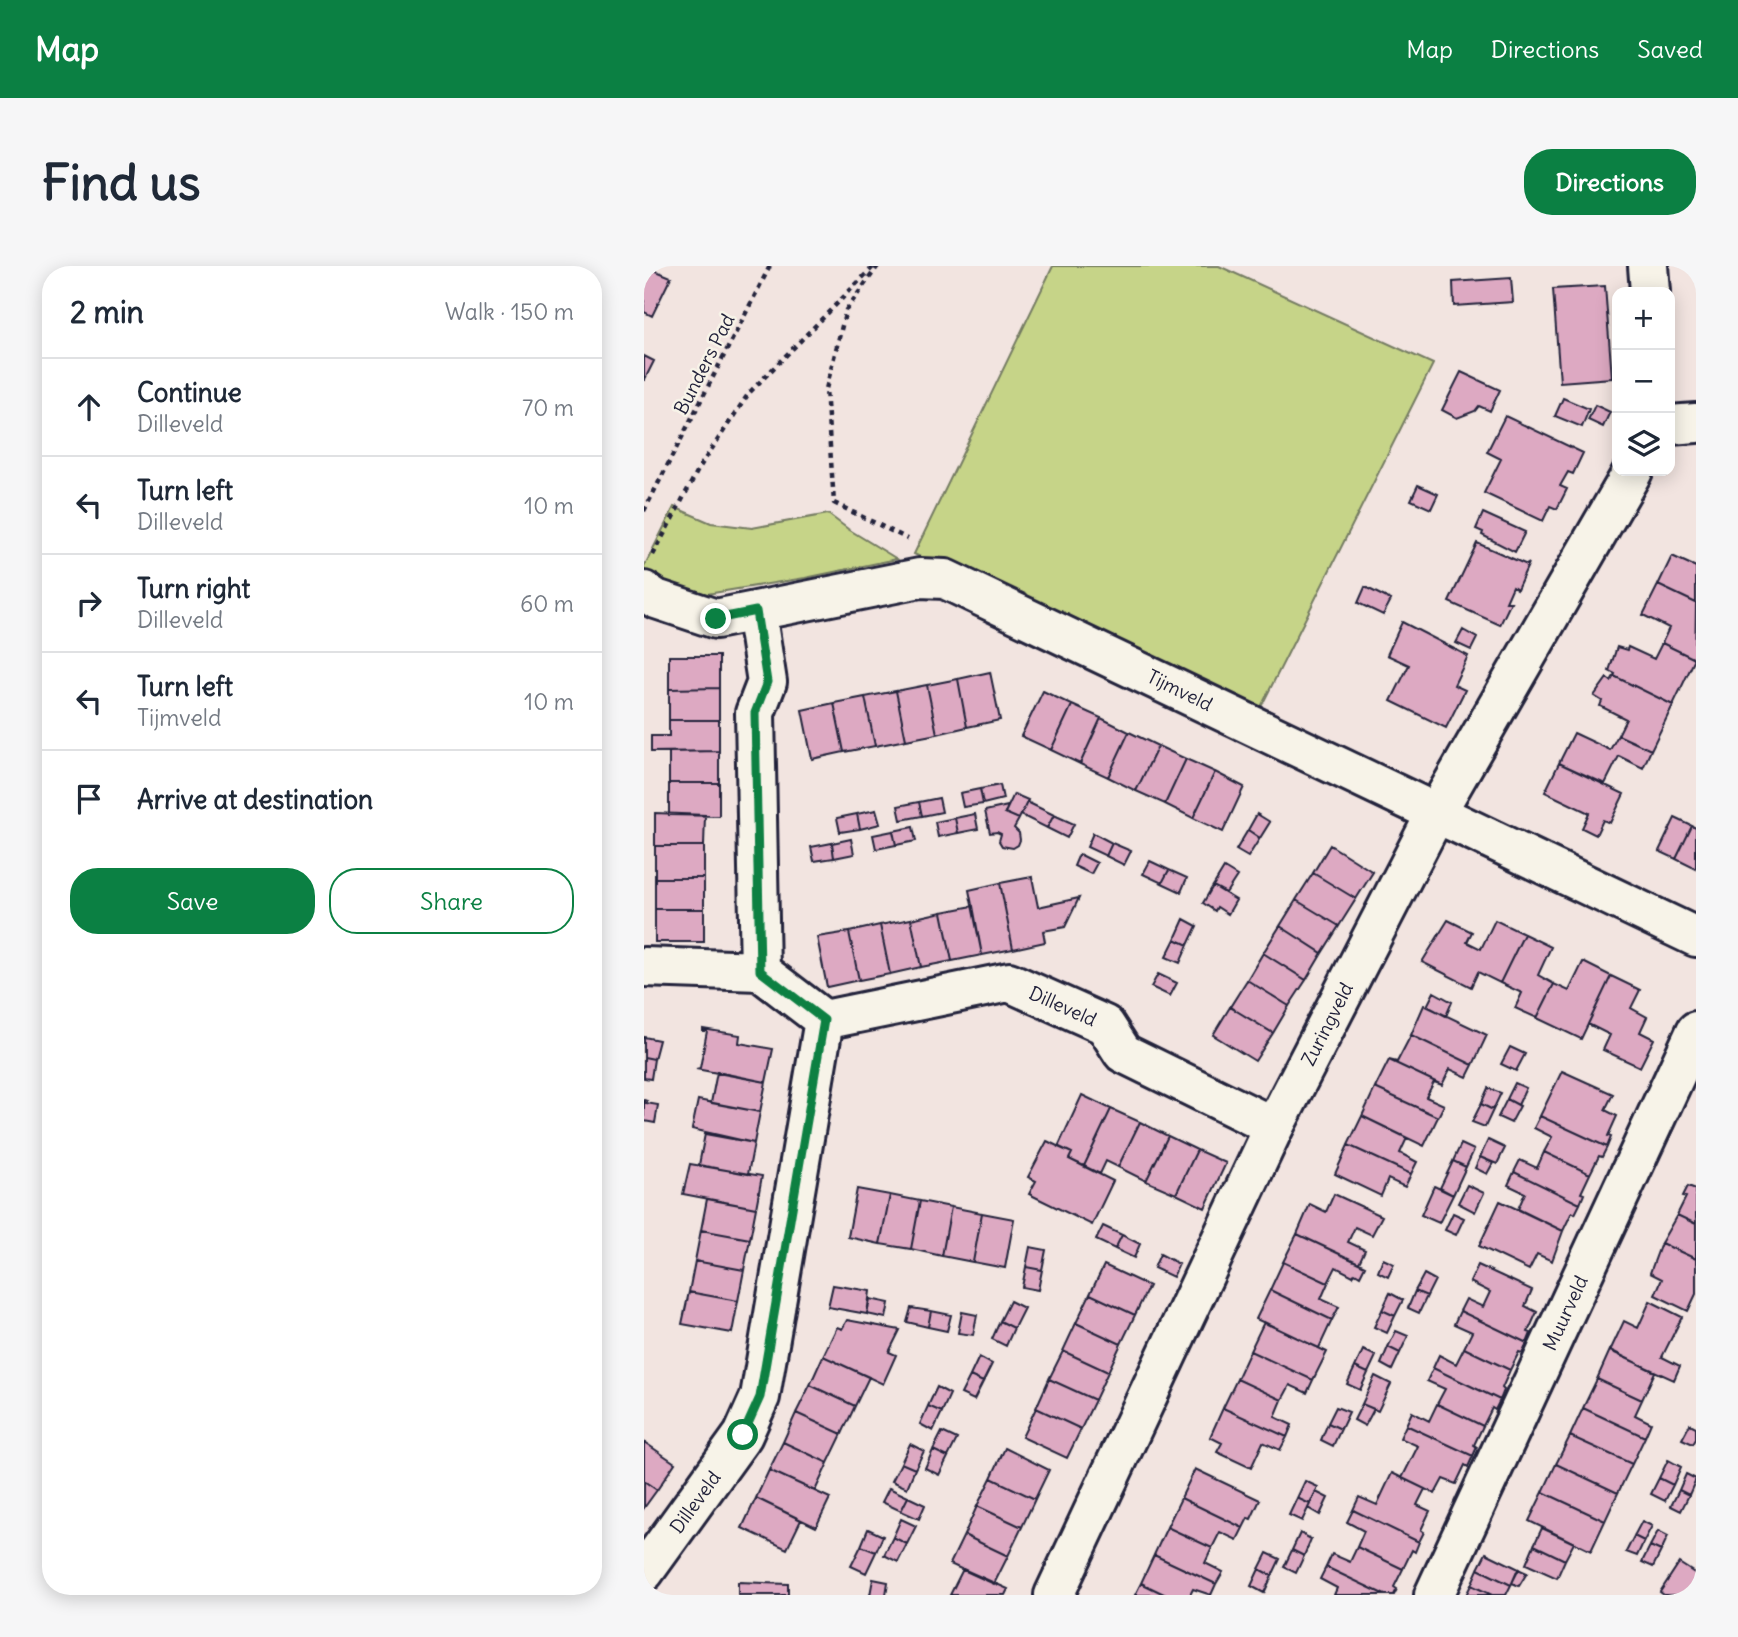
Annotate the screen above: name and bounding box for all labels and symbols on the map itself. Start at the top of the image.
street label: Bunders Pad [668,310,740,418]
route end [700,603,731,634]
street label: Tijmveld [1143,664,1217,716]
street label: Zuringveld [1296,978,1358,1070]
street label: Dilleveld [1026,981,1100,1031]
street label: Muurveld [1537,1272,1593,1354]
route start [727,1419,758,1450]
street label: Dilleveld [664,1466,726,1538]

